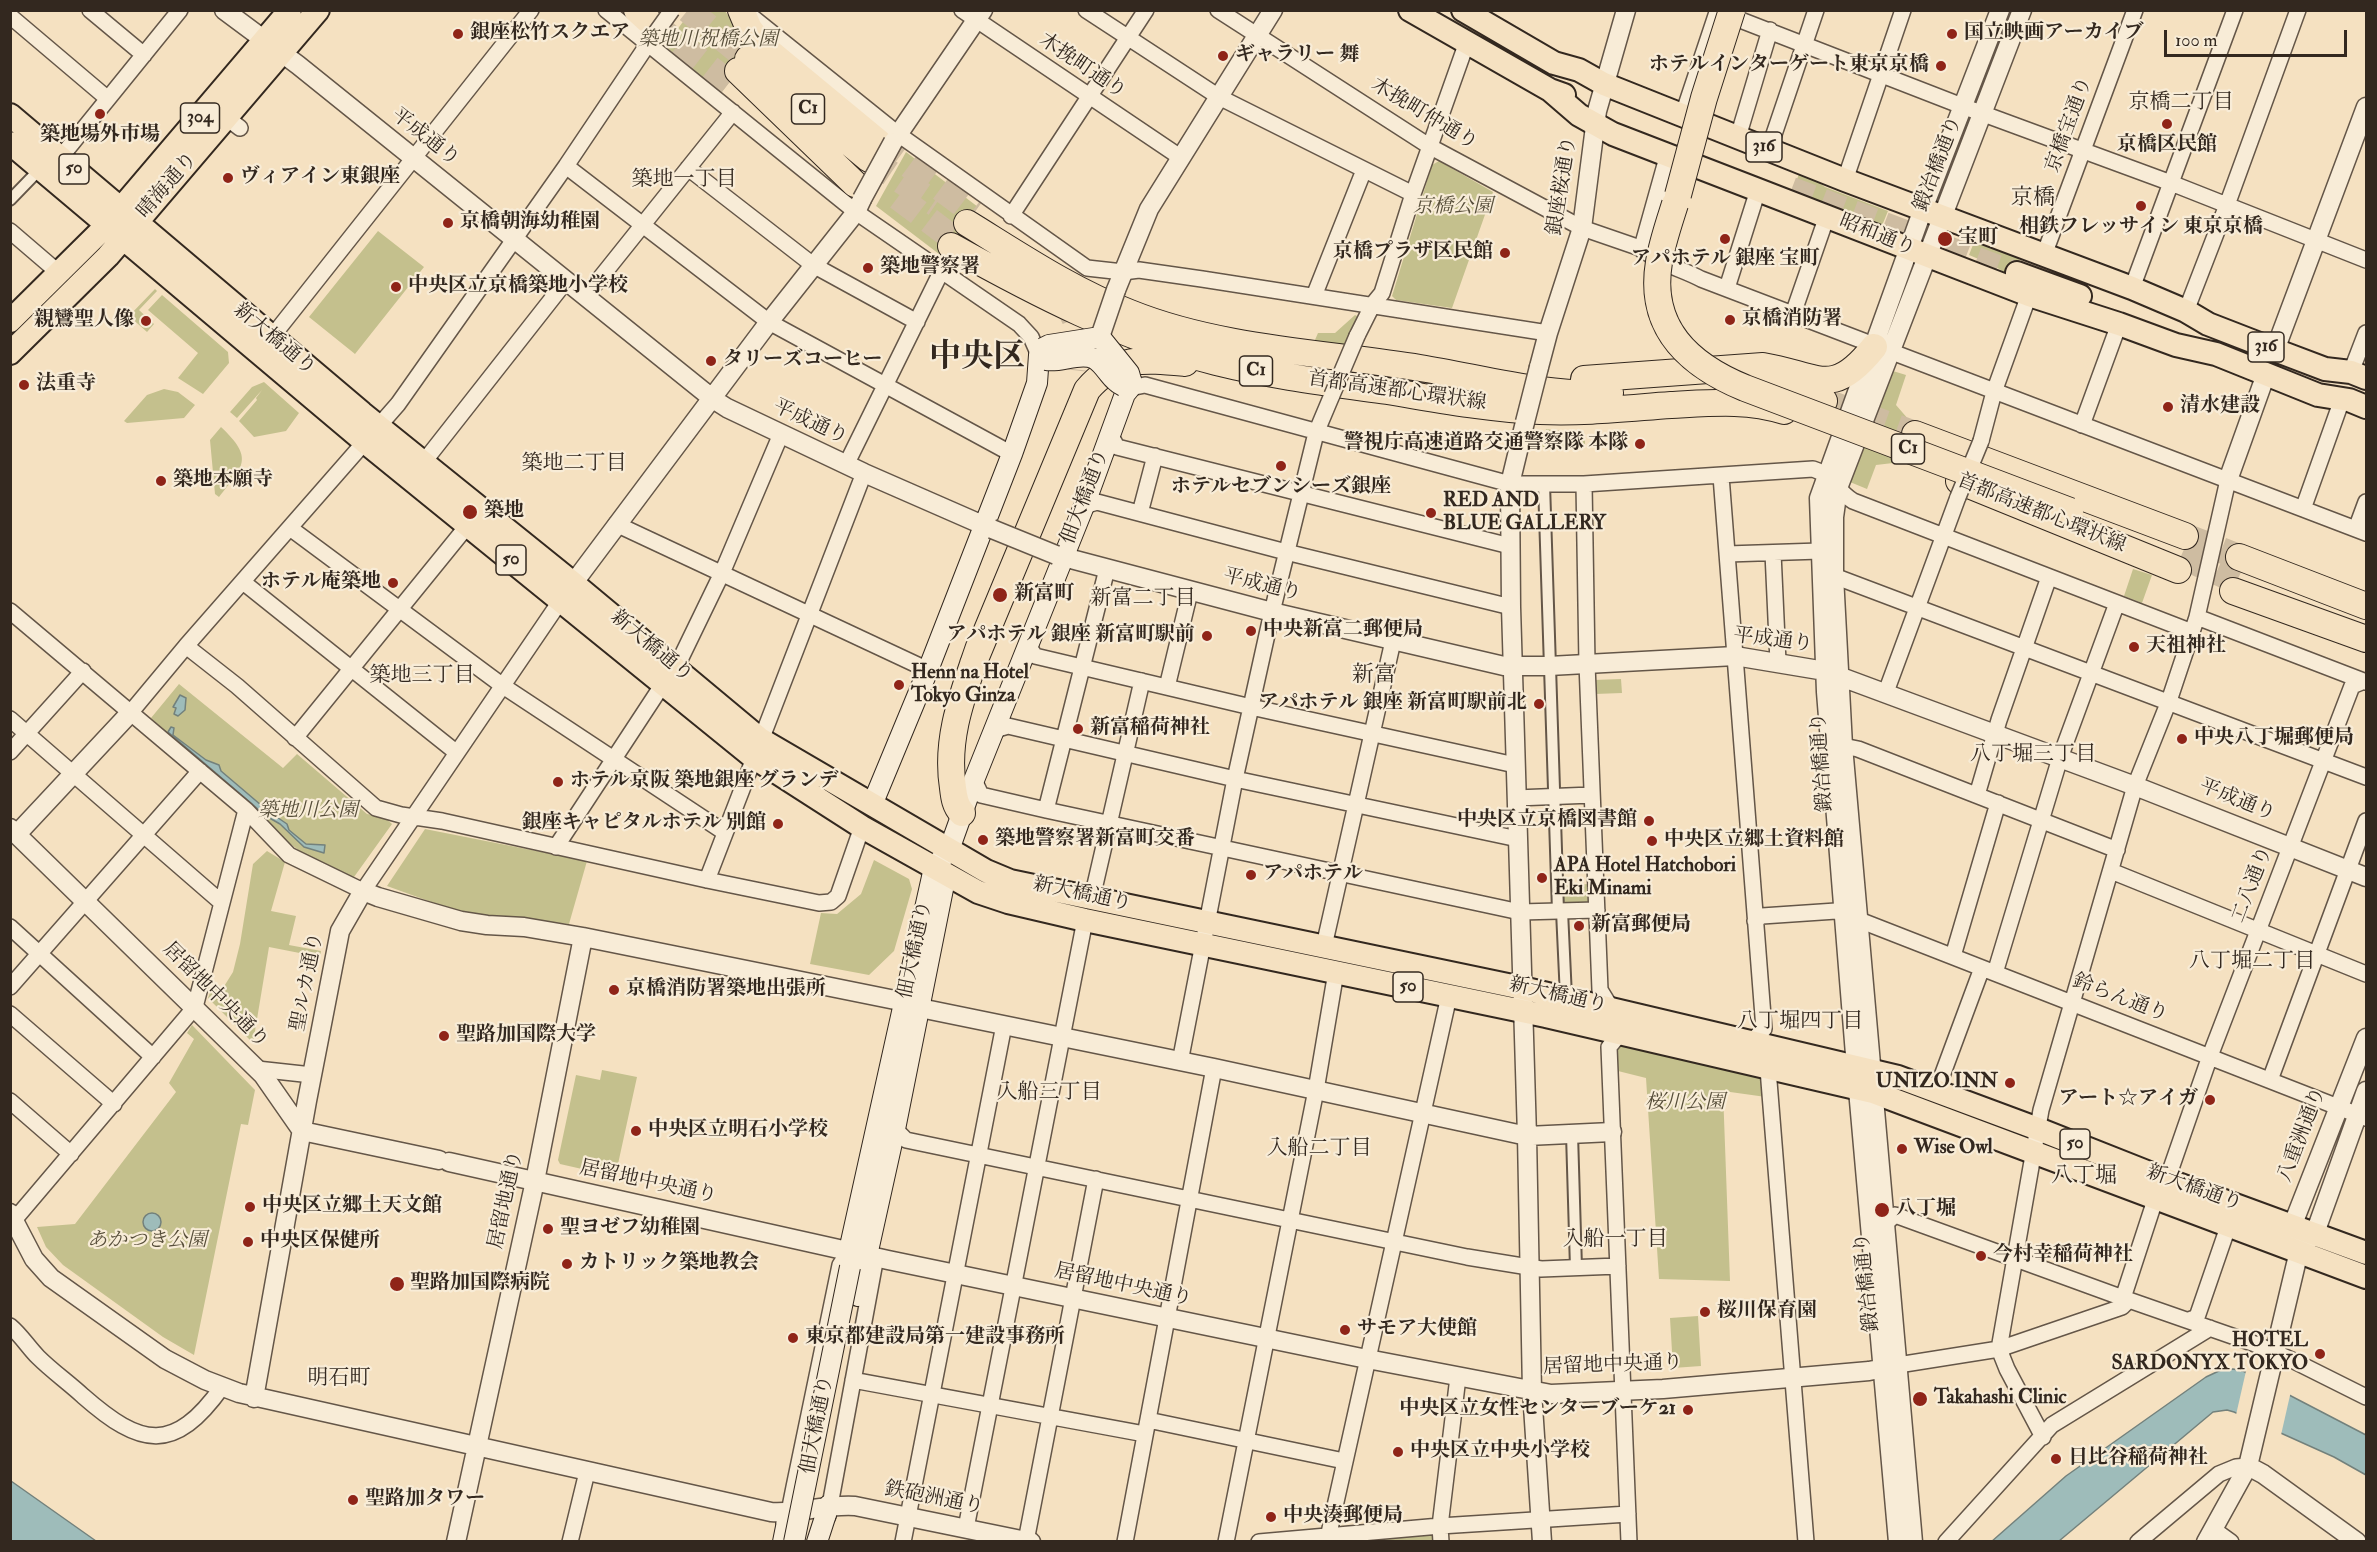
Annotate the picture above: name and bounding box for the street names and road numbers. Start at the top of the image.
street label: 木挽町通り [1034,29,1130,105]
street label: 木挽町仲通り [1366,74,1482,156]
street label: 京橋宝通り [2042,74,2098,176]
road number: C1 [792,94,824,124]
road number: 304 [180,103,220,133]
street label: 平成通り [386,104,464,172]
street label: 鍛冶橋通り [1910,113,1968,215]
road number: 316 [1746,132,1782,162]
street label: 銀座桜通り [1543,135,1583,237]
street label: 晴海通り [133,148,203,224]
road number: 50 [59,154,89,184]
street label: 昭和通り [1835,210,1919,262]
street label: 新大橋通り [228,299,320,381]
road number: 316 [2248,332,2284,362]
road number: C1 [1240,356,1272,386]
street label: 首都高速都心環状線 [1306,368,1488,416]
street label: 平成通り [769,395,851,451]
road number: C1 [1892,434,1924,464]
street label: 佃大橋通り [1057,446,1115,548]
street label: 首都高速都心環状線 [1953,469,2129,559]
road number: 50 [496,545,526,575]
street label: 平成通り [1220,565,1304,607]
street label: 新大橋通り [605,606,697,688]
street label: 平成通り [1732,624,1814,658]
street label: 鍛冶橋通り [1808,711,1838,813]
street label: 平成通り [2195,775,2279,827]
street label: 二八通り [2227,843,2279,927]
street label: 新大橋通り [1031,873,1133,917]
street label: 佃大橋通り [894,899,938,1001]
street label: 聖ルカ通り [287,931,329,1033]
street label: 居留地中央通り [157,938,273,1054]
street label: 鈴らん通り [2069,970,2171,1028]
road number: 50 [1393,972,1423,1002]
street label: 新大橋通り [1507,973,1609,1019]
street label: 八重洲通り [2274,1084,2332,1186]
road number: 50 [2060,1129,2090,1159]
street label: 居留地通り [485,1149,529,1251]
street label: 居留地中央通り [577,1157,719,1209]
street label: 新大橋通り [2143,1161,2245,1217]
street label: 鍛冶橋通り [1851,1231,1885,1333]
street label: 居留地中央通り [1052,1260,1194,1312]
street label: 居留地中央通り [1543,1352,1683,1380]
street label: 佃大橋通り [797,1374,839,1476]
street label: 鉄砲洲通り [883,1478,985,1520]

